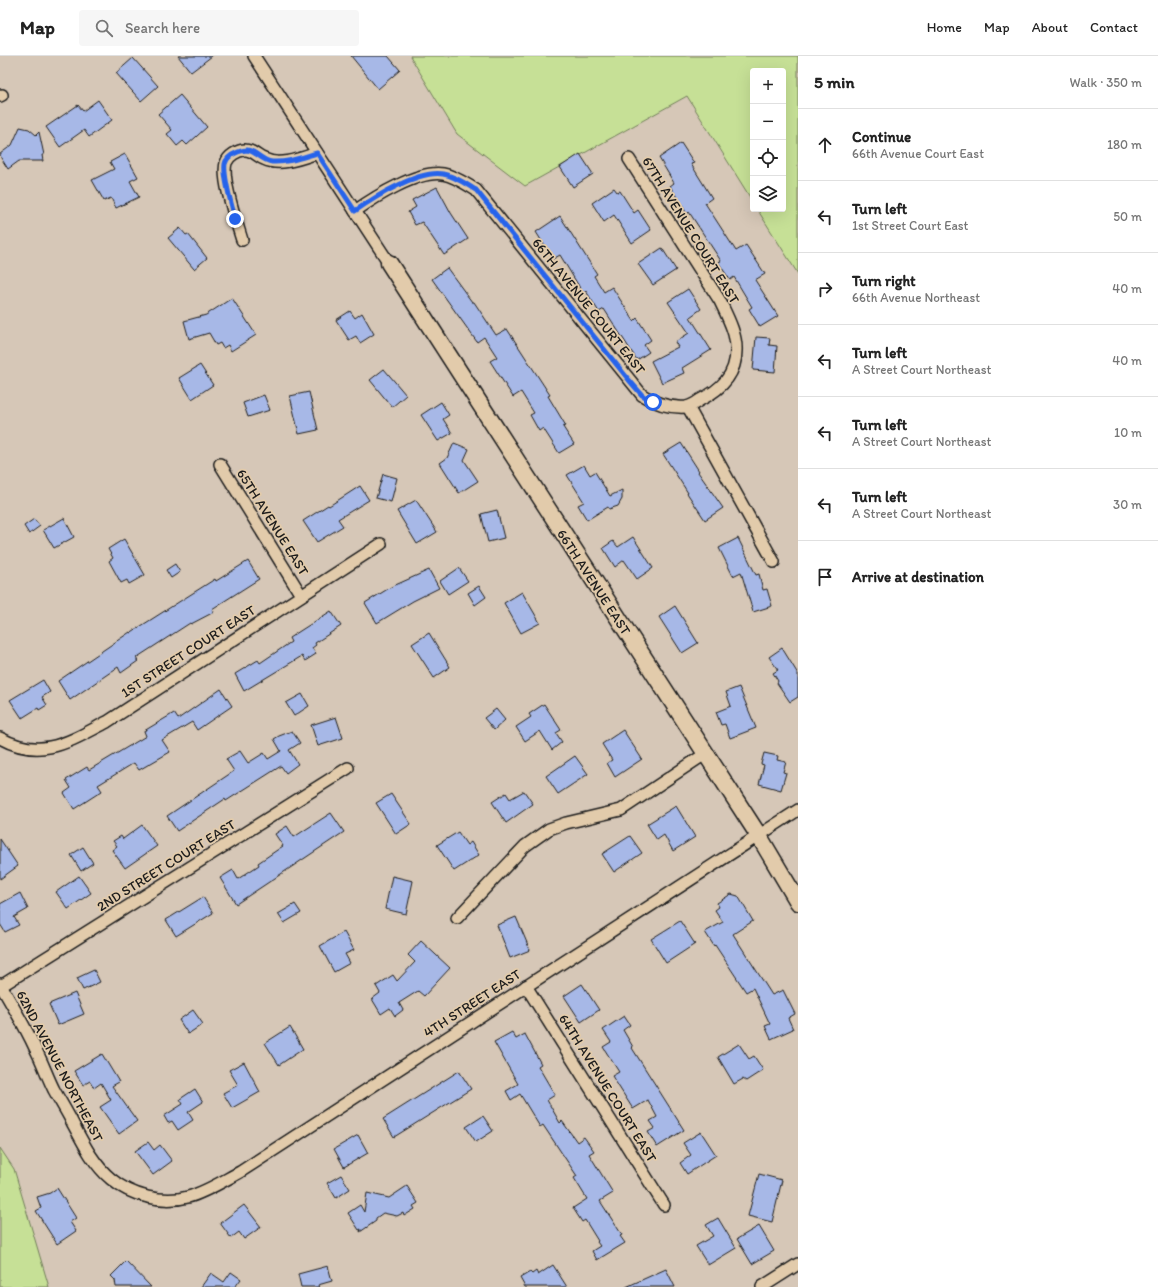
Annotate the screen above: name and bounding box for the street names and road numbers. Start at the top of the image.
street label: 67TH AVENUE COURT EAST [638,154,743,307]
street label: 66TH AVENUE COURT EAST [528,235,649,378]
street label: 65TH AVENUE EAST [233,466,312,579]
street label: 66TH AVENUE EAST [553,526,634,638]
street label: 1ST STREET COURT EAST [118,601,259,701]
street label: 2ND STREET COURT EAST [94,816,239,915]
street label: 4TH STREET EAST [420,966,524,1041]
street label: 62ND AVENUE NORTHEAST [12,988,107,1145]
street label: 64TH AVENUE COURT EAST [555,1011,660,1166]

